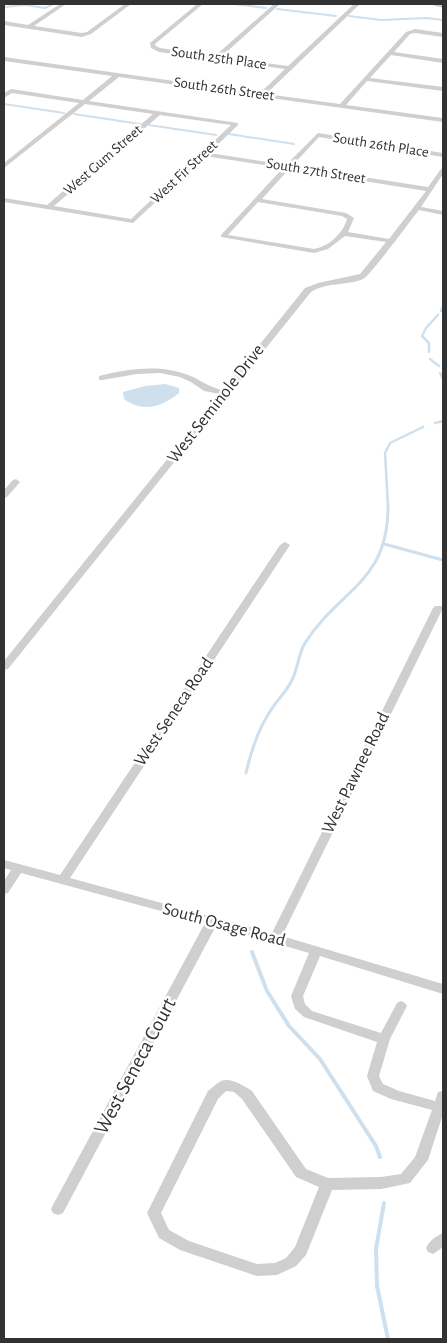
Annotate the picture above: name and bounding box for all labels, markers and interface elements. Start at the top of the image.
street label: South 25th Place [170,44,268,72]
street label: South 26th Street [173,75,275,103]
street label: West Gum Street [61,122,145,198]
street label: South 26th Place [332,130,430,160]
street label: West Fir Street [148,137,220,207]
street label: South 27th Street [265,156,367,186]
street label: West Seminole Drive [164,341,268,467]
street label: West Seneca Road [131,654,217,770]
street label: West Pawnee Road [319,709,393,837]
street label: South Osage Road [161,900,287,950]
street label: West Seneca Court [90,994,180,1138]

